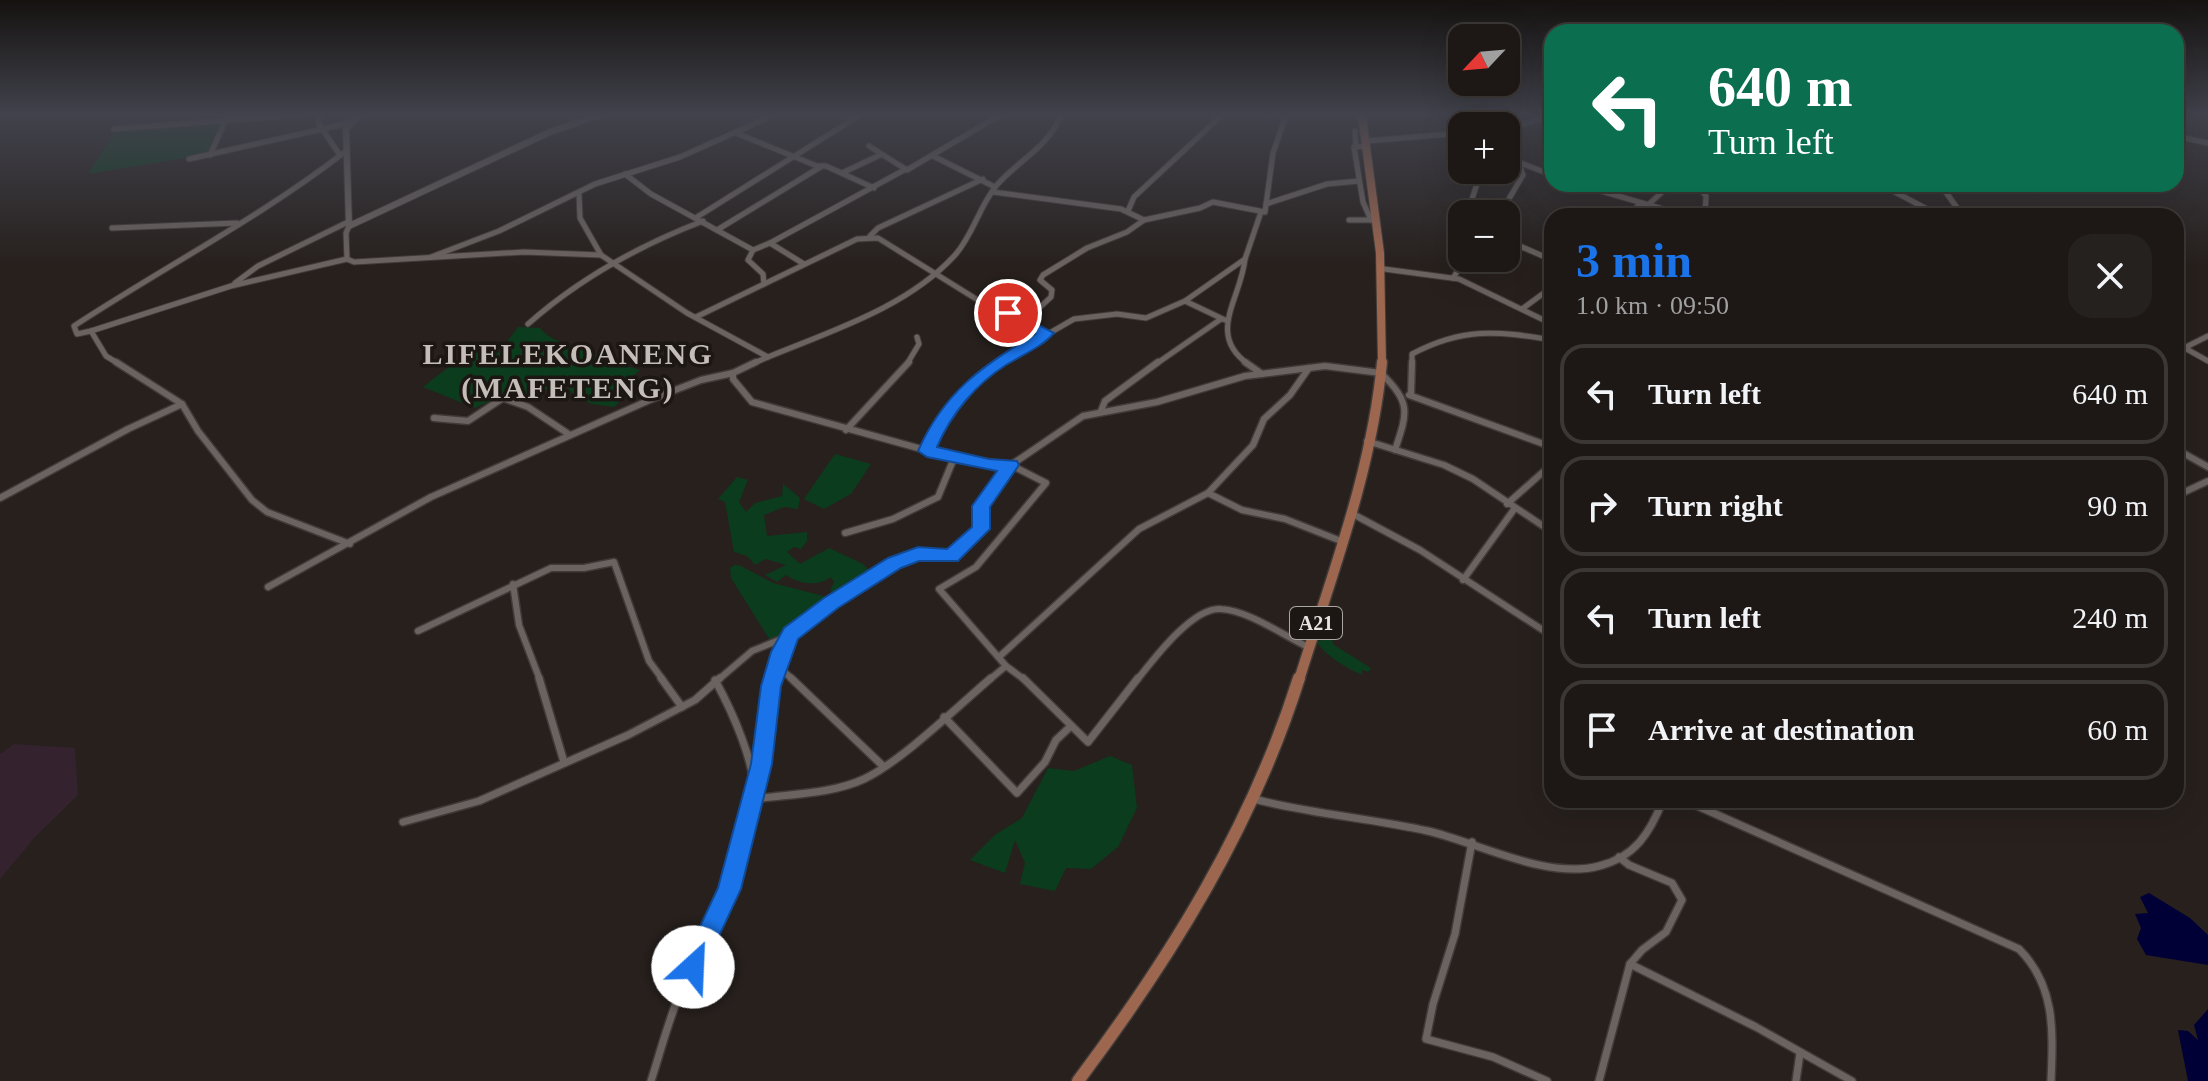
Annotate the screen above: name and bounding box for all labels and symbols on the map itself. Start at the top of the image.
north arrow [1448,24,1520,96]
pin [974,279,1042,347]
district label: LIFELEKOANENG (MAFETENG) [422,337,714,405]
road number: A21 [1290,607,1342,639]
position arrow [651,925,735,1009]

